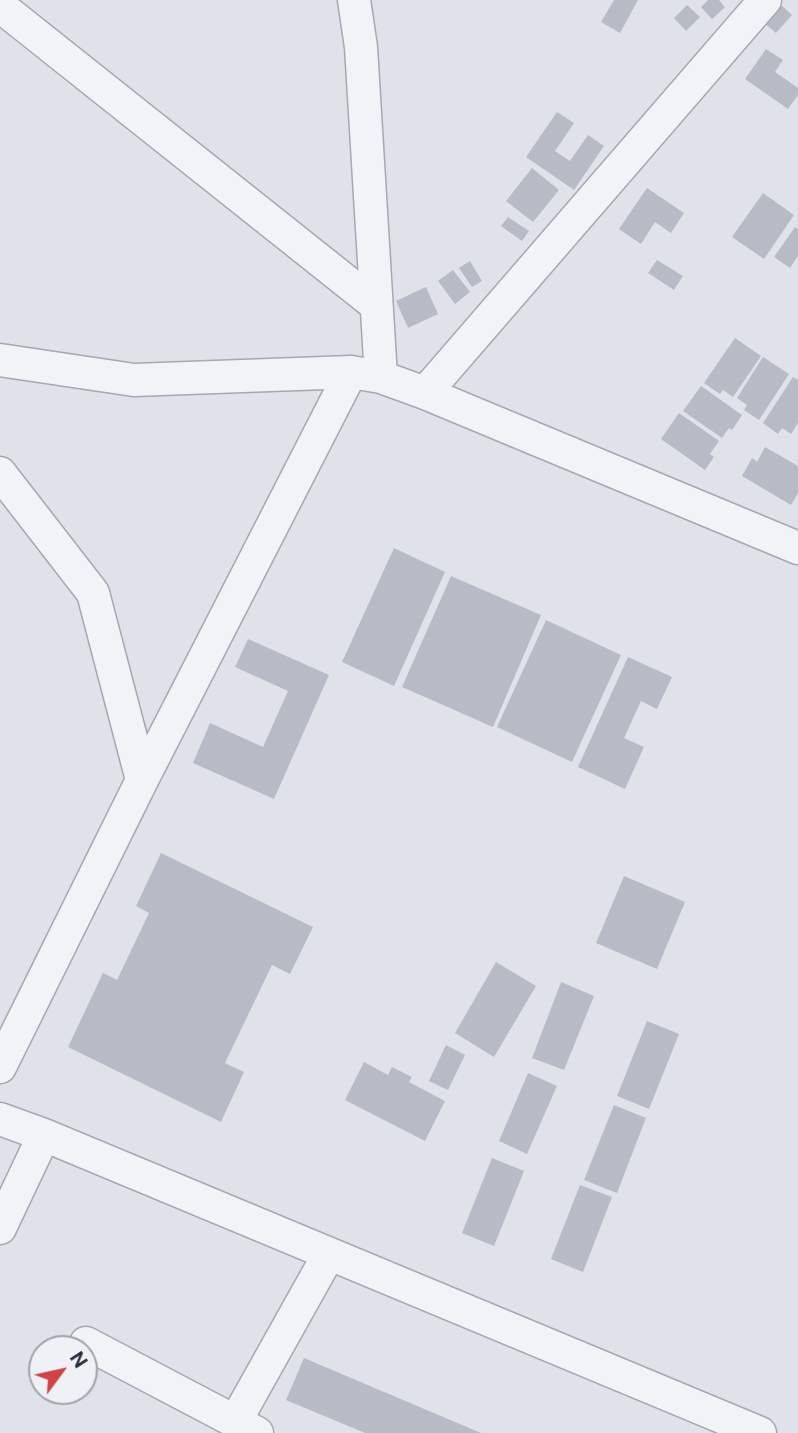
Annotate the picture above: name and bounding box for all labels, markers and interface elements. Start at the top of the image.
north arrow [28,1335,98,1405]
text: N [66,1347,92,1372]

